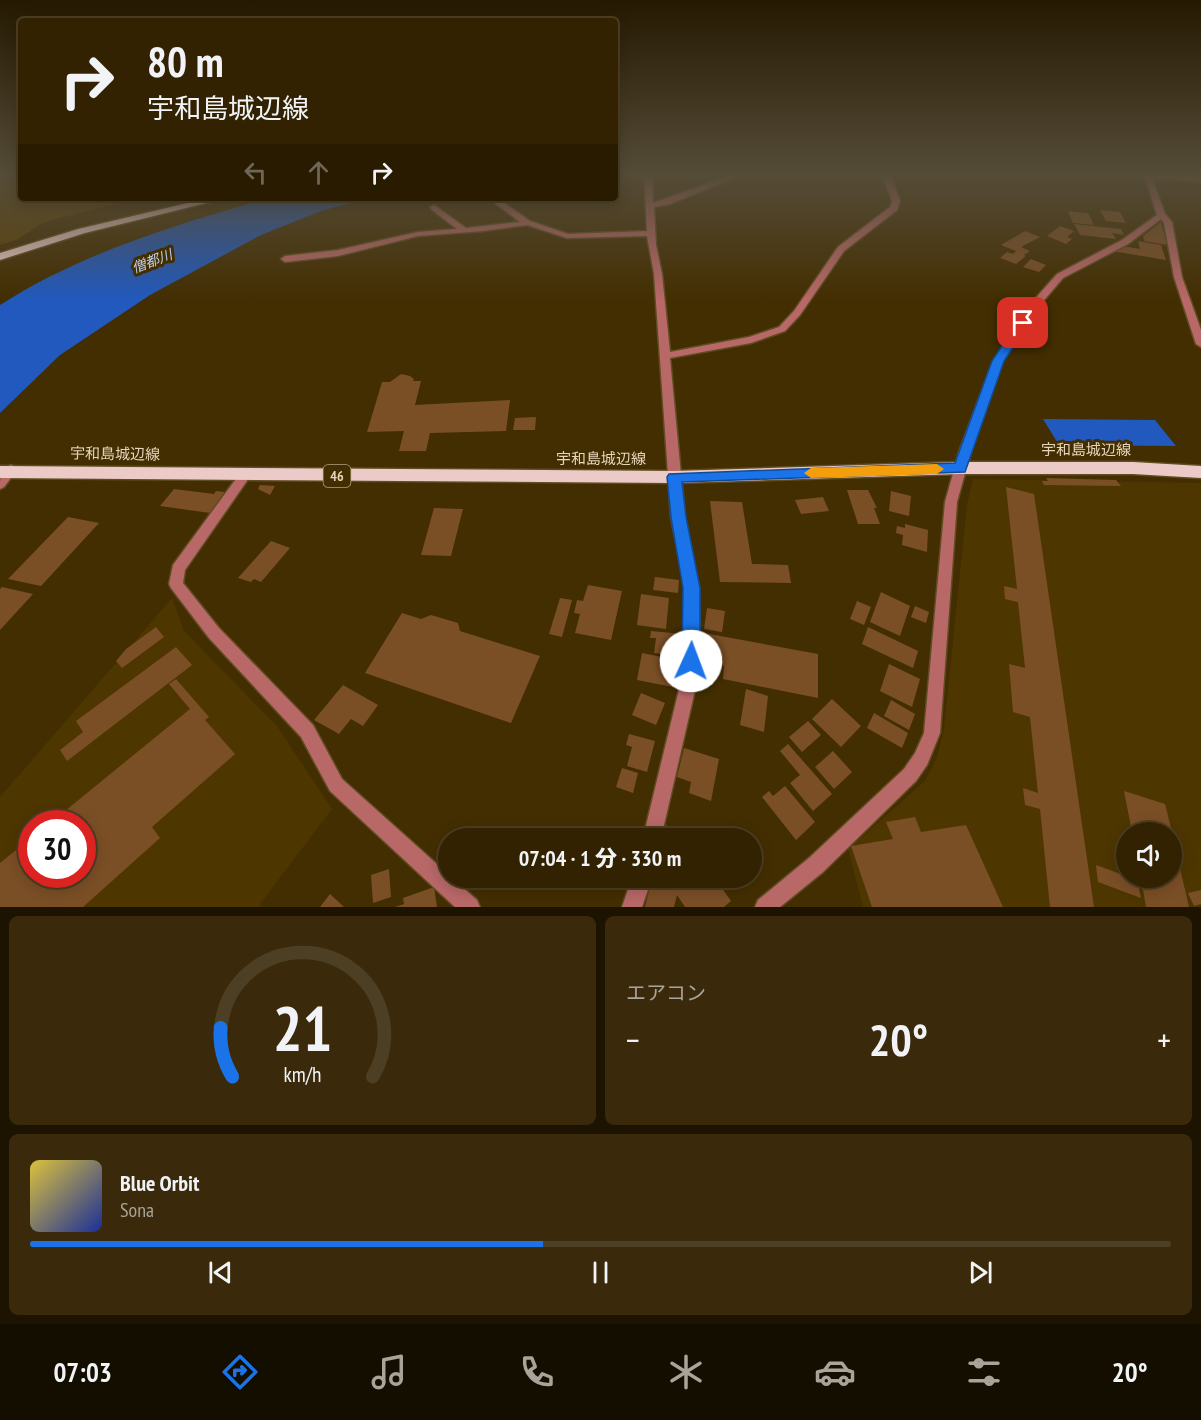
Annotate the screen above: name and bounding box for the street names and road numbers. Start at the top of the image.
street label: 宇和島城辺線 [1041,440,1131,459]
street label: 宇和島城辺線 [70,443,160,464]
street label: 宇和島城辺線 [556,449,646,468]
road number: 46 [324,465,350,487]

